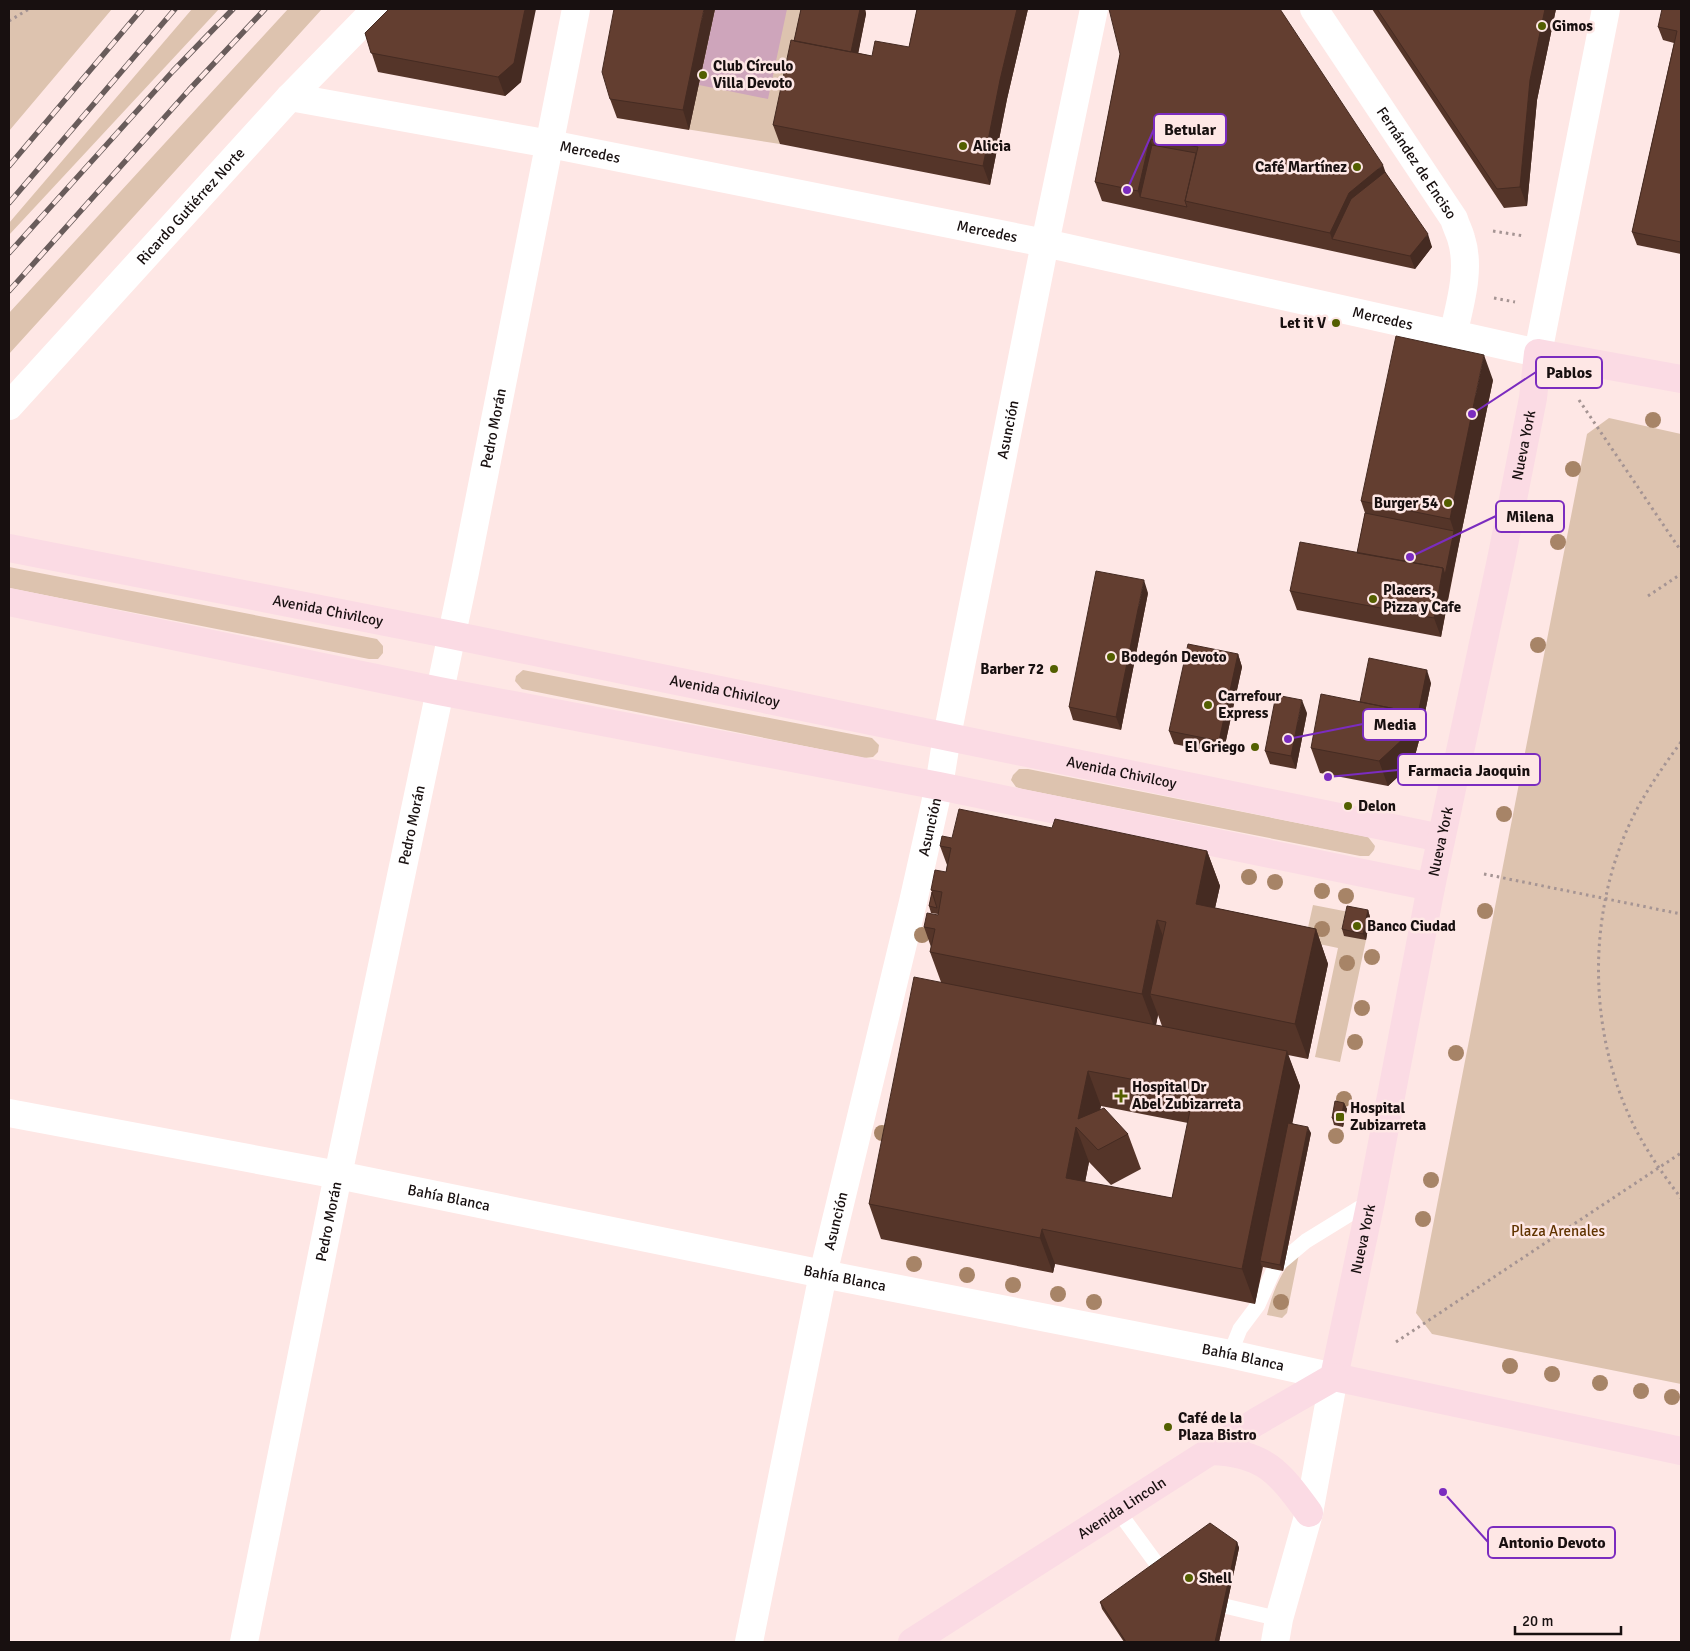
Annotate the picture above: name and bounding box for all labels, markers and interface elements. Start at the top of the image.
place label: Gimos [1552,17,1593,35]
marker: Gimos [1536,20,1548,32]
place label: Club Círculo Villa Devoto [713,57,793,92]
marker: Club Círculo Villa Devoto [697,69,709,81]
street label: Fernández de Enciso [1373,103,1461,223]
callout: Betular [1154,114,1226,145]
text: Betular [1164,120,1217,140]
street label: Mercedes [558,137,622,167]
place label: Alicia [973,137,1011,155]
marker: Alicia [957,140,969,152]
street label: Ricardo Gutiérrez Norte [133,144,248,268]
place label: Café Martínez [1255,158,1347,176]
marker: Café Martínez [1351,161,1363,173]
street label: Mercedes [955,217,1019,246]
street label: Mercedes [1351,303,1415,334]
place label: Let it V [1280,314,1326,332]
marker: Let it V [1330,317,1342,329]
callout: Pablos [1536,357,1602,388]
text: Pablos [1546,363,1592,383]
street label: Pedro Morán [477,387,510,470]
street label: Asunción [993,399,1023,461]
street label: Nueva York [1508,408,1539,482]
place label: Burger 54 [1374,494,1438,512]
marker: Burger 54 [1442,497,1454,509]
callout: Milena [1496,501,1564,532]
text: Milena [1506,507,1554,527]
place label: Placers, Pizza y Cafe [1383,581,1461,616]
street label: Avenida Chivilcoy [271,591,385,630]
marker: Placers, Pizza y Cafe [1367,593,1379,605]
place label: Bodegón Devoto [1121,648,1227,666]
marker: Bodegón Devoto [1105,651,1117,663]
place label: Barber 72 [980,660,1044,678]
marker: Barber 72 [1048,663,1060,675]
street label: Avenida Chivilcoy [668,671,781,711]
place label: Carrefour Express [1218,687,1281,722]
marker: Carrefour Express [1202,699,1214,711]
callout: Media [1363,709,1426,740]
text: Media [1374,715,1416,735]
place label: El Griego [1185,738,1245,756]
marker: El Griego [1249,741,1261,753]
street label: Avenida Chivilcoy [1065,752,1178,793]
callout: Farmacia Jaoquin [1398,754,1540,785]
text: Farmacia Jaoquin [1408,761,1530,781]
street label: Pedro Morán [395,784,429,867]
street label: Asunción [915,796,945,858]
place label: Delon [1358,797,1396,815]
marker: Delon [1342,800,1354,812]
street label: Nueva York [1424,805,1457,878]
place label: Banco Ciudad [1367,917,1456,935]
marker: Banco Ciudad [1351,920,1363,932]
place label: Hospital Dr Abel Zubizarreta [1132,1078,1241,1113]
marker: Hospital Dr Abel Zubizarreta [1114,1089,1128,1103]
place label: Hospital Zubizarreta [1350,1099,1426,1134]
marker: Hospital Zubizarreta [1334,1111,1346,1123]
street label: Pedro Morán [312,1180,345,1263]
street label: Bahía Blanca [406,1180,492,1215]
street label: Asunción [820,1190,852,1252]
street label: Nueva York [1347,1202,1379,1276]
park label: Plaza Arenales [1511,1222,1606,1240]
street label: Bahía Blanca [802,1261,888,1295]
street label: Bahía Blanca [1200,1340,1286,1375]
place label: Café de la Plaza Bistro [1178,1409,1257,1444]
marker: Café de la Plaza Bistro [1162,1421,1174,1433]
street label: Avenida Lincoln [1074,1473,1169,1543]
callout: Antonio Devoto [1488,1527,1615,1558]
text: Antonio Devoto [1498,1533,1606,1553]
place label: Shell [1199,1569,1232,1587]
marker: Shell [1183,1572,1195,1584]
scale bar [1515,1604,1621,1636]
text: 20 m [1522,1612,1553,1630]

